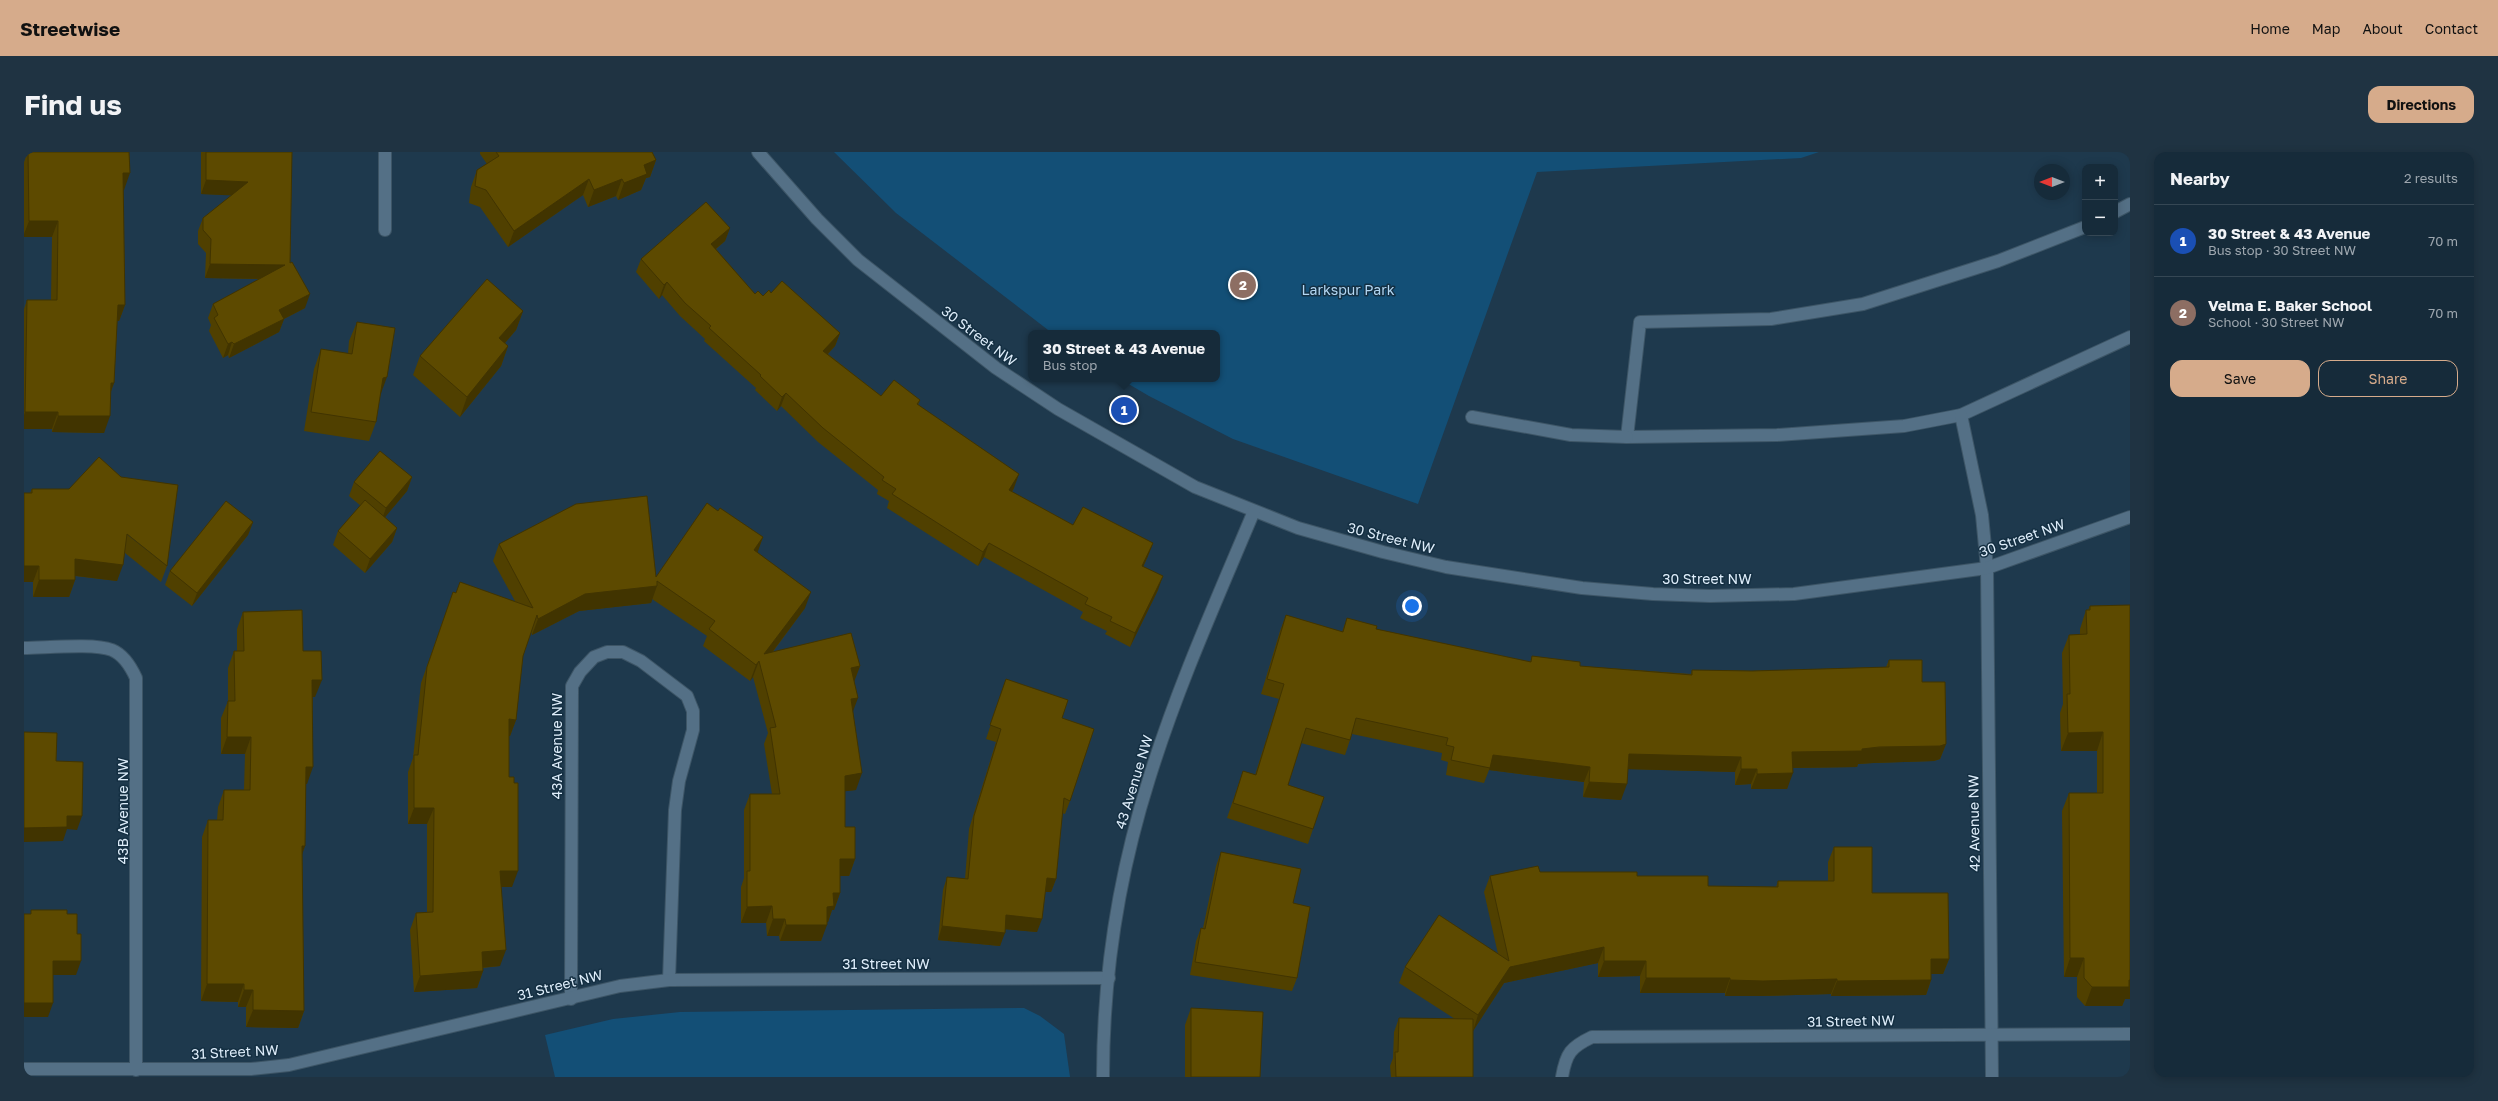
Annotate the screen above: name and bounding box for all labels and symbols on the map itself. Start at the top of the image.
north arrow [2034,164,2070,200]
pin: 2 [1230,270,1256,300]
park label: Larkspur Park [1301,281,1395,298]
street label: 30 Street NW [938,302,1021,370]
pin: 1 [1111,395,1137,425]
street label: 30 Street NW [1977,515,2067,560]
street label: 30 Street NW [1346,518,1437,557]
street label: 30 Street NW [1662,570,1752,587]
your location [1402,596,1422,616]
street label: 43A Avenue NW [548,692,565,799]
street label: 43 Avenue NW [1111,732,1156,831]
street label: 43B Avenue NW [114,757,131,864]
street label: 42 Avenue NW [1964,774,1983,872]
street label: 31 Street NW [842,955,930,972]
street label: 31 Street NW [515,966,605,1003]
street label: 31 Street NW [1807,1011,1895,1030]
street label: 31 Street NW [191,1041,280,1062]

